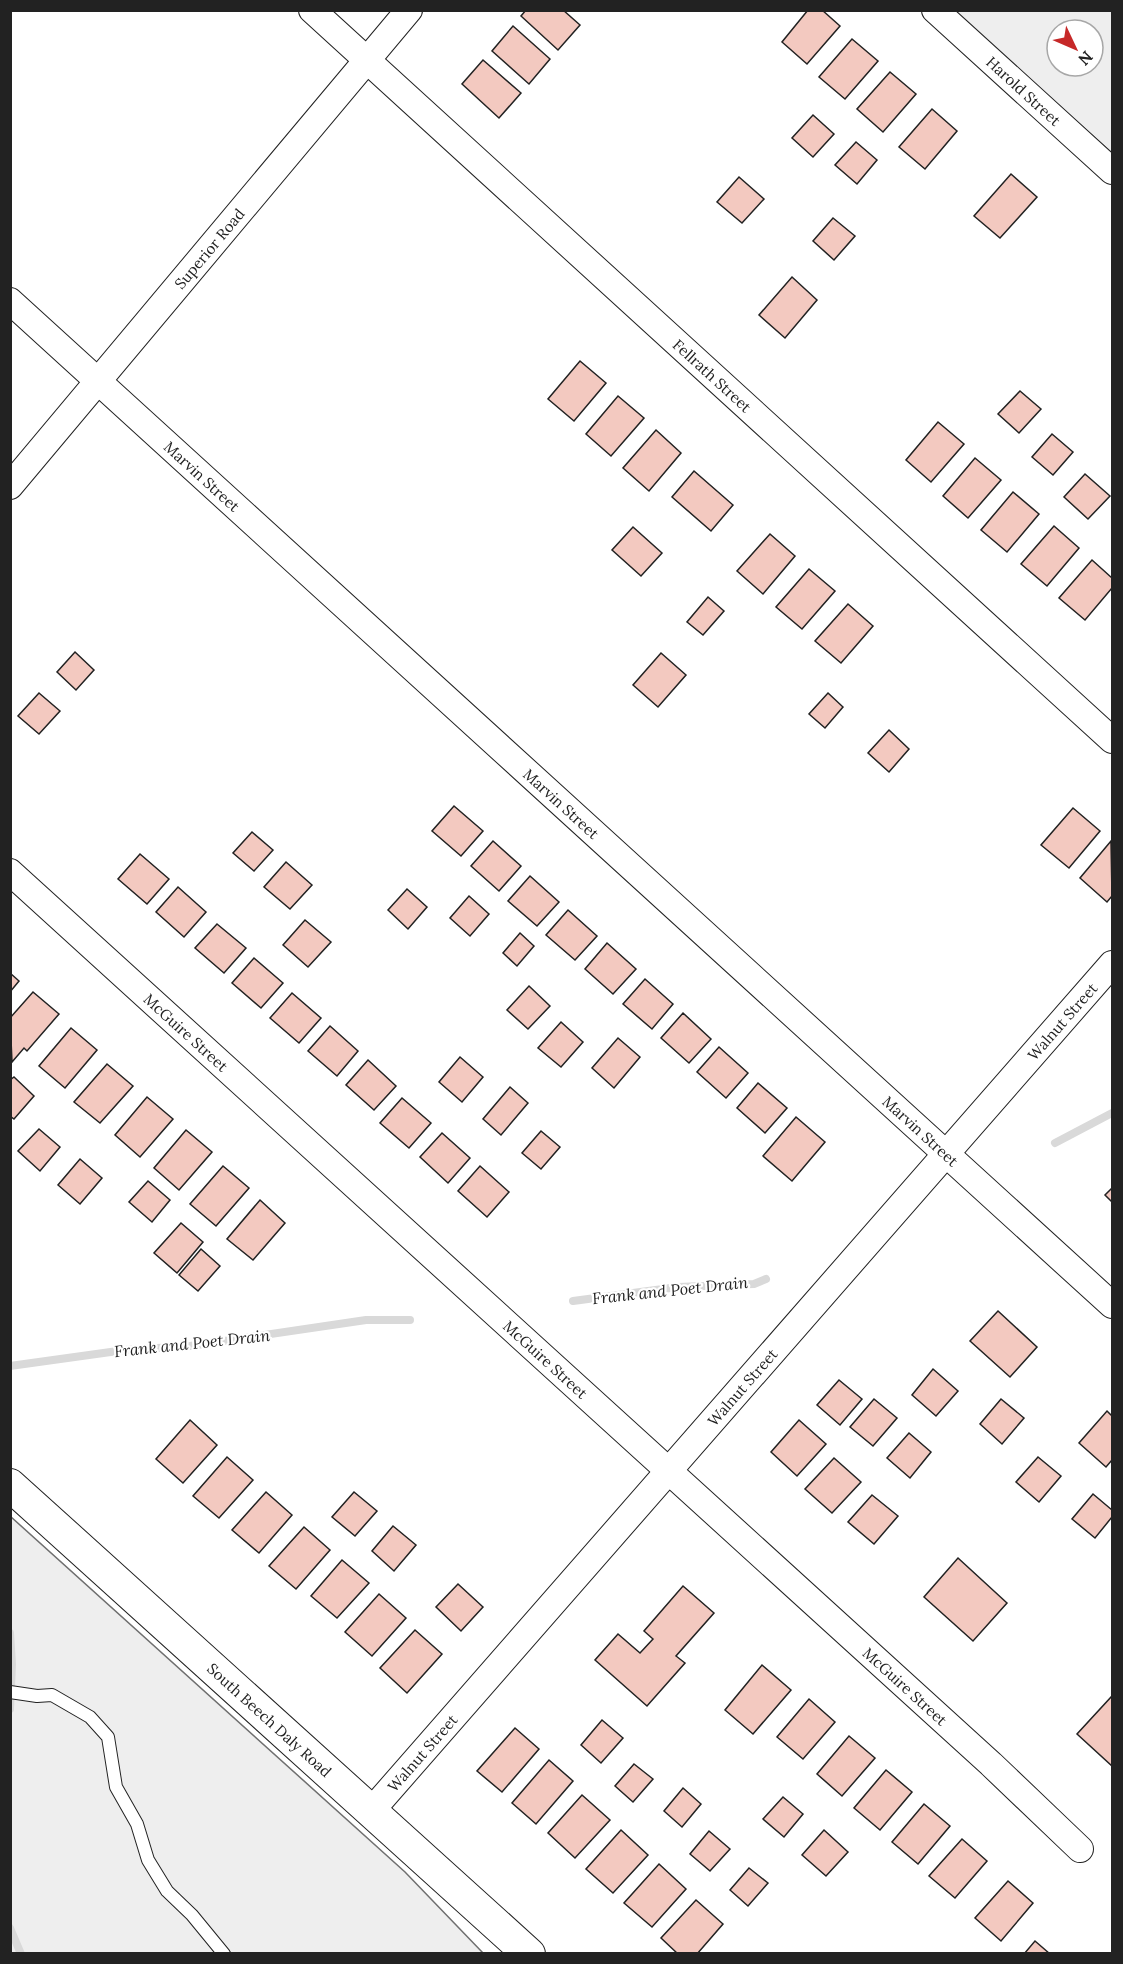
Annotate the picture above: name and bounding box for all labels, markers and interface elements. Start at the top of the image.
north arrow [1045,18,1105,78]
text: N [1074,47,1097,70]
street label: Harold Street [983,52,1065,130]
street label: Superior Road [170,204,248,293]
street label: Fellrath Street [669,335,756,416]
street label: Marvin Street [160,437,244,515]
street label: Marvin Street [520,764,603,843]
street label: Walnut Street [1023,978,1101,1064]
street label: McGuire Street [140,989,232,1075]
street label: Marvin Street [879,1092,963,1170]
water label: Frank and Poet Drain [591,1272,749,1308]
street label: McGuire Street [500,1316,592,1402]
water label: Frank and Poet Drain [113,1325,271,1361]
street label: Walnut Street [703,1344,781,1430]
street label: McGuire Street [859,1643,951,1729]
street label: South Beech Daly Road [204,1659,336,1781]
street label: Walnut Street [383,1710,461,1795]

